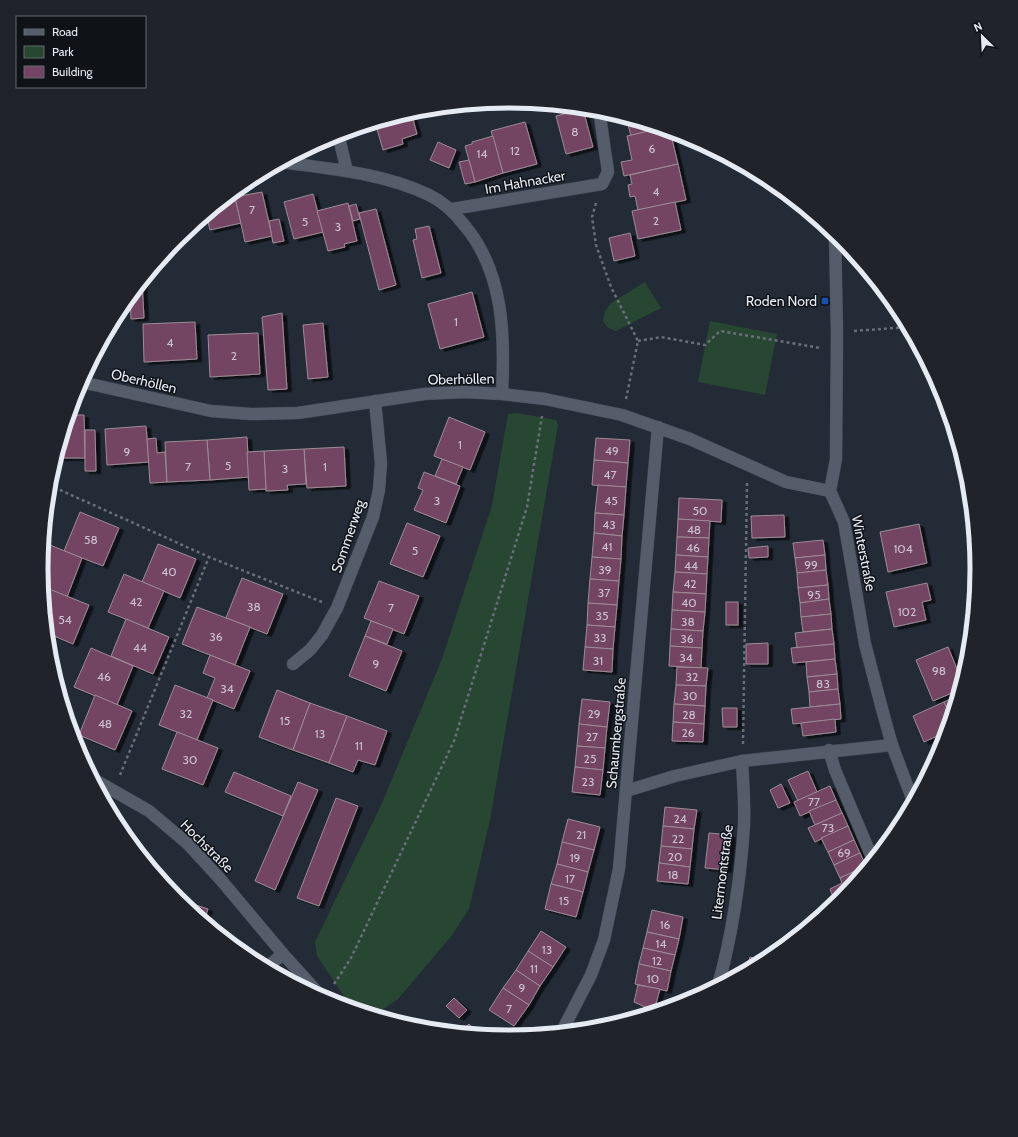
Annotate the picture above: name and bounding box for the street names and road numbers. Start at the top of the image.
street label: Im Hahnacker [483,166,567,198]
street label: Oberhöllen [109,365,179,397]
street label: Oberhöllen [427,369,495,389]
street label: Sommerweg [327,496,369,575]
street label: Winterstraße [848,514,880,592]
street label: Schaumbergstraße [602,677,630,789]
street label: Hochstraße [177,816,237,876]
street label: Litermontstraße [707,824,737,920]

